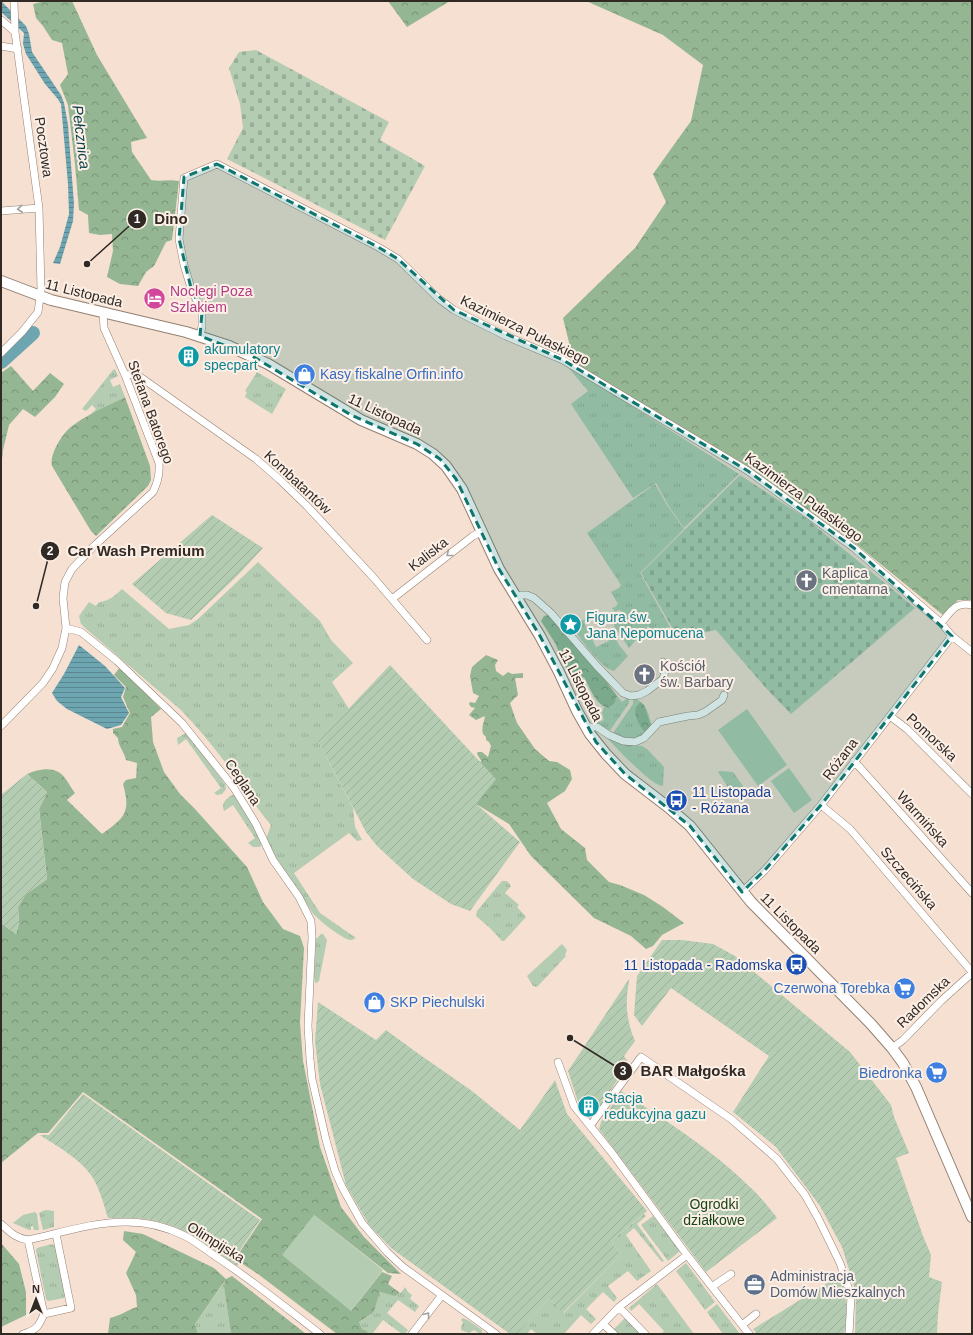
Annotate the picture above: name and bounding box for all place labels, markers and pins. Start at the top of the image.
callout: Dino [127,205,196,232]
place label: Noclegi Poza Szlakiem [170,283,253,315]
hotel icon: Noclegi Poza Szlakiem [141,286,167,312]
place label: akumulatory specpart [204,341,280,373]
building icon: akumulatory specpart [176,344,202,370]
shop icon: Kasy fiskalne Orfin.info [292,361,318,387]
place label: Kasy fiskalne Orfin.info [320,366,463,382]
callout: Car Wash Premium [40,537,213,564]
place label: Kaplica cmentarna [822,565,888,597]
church icon: Kaplica cmentarna [794,568,820,594]
place label: Figura św. Jana Nepomucena [586,609,704,641]
place icon: Figura św. Jana Nepomucena [557,612,583,638]
place label: Kościół św. Barbary [660,658,733,690]
church icon: Kościół św. Barbary [632,661,658,687]
place label: 11 Listopada - Różana [692,784,771,816]
bus stop icon: 11 Listopada - Różana [664,787,690,813]
bus stop icon: 11 Listopada - Radomska [784,952,810,978]
place label: 11 Listopada - Radomska [624,957,782,973]
supermarket icon: Czerwona Torebka [892,975,918,1001]
place label: Czerwona Torebka [774,980,890,996]
shop icon: SKP Piechulski [361,989,387,1015]
place label: SKP Piechulski [390,994,485,1010]
callout: BAR Małgośka [613,1057,754,1084]
supermarket icon: Biedronka [924,1060,950,1086]
place label: Biedronka [859,1065,922,1081]
place label: Stacja redukcyjna gazu [604,1090,706,1122]
building icon: Stacja redukcyjna gazu [576,1093,602,1119]
place label: Administracja Domów Mieszkalnych [770,1268,905,1300]
office icon: Administracja Domów Mieszkalnych [742,1271,768,1297]

